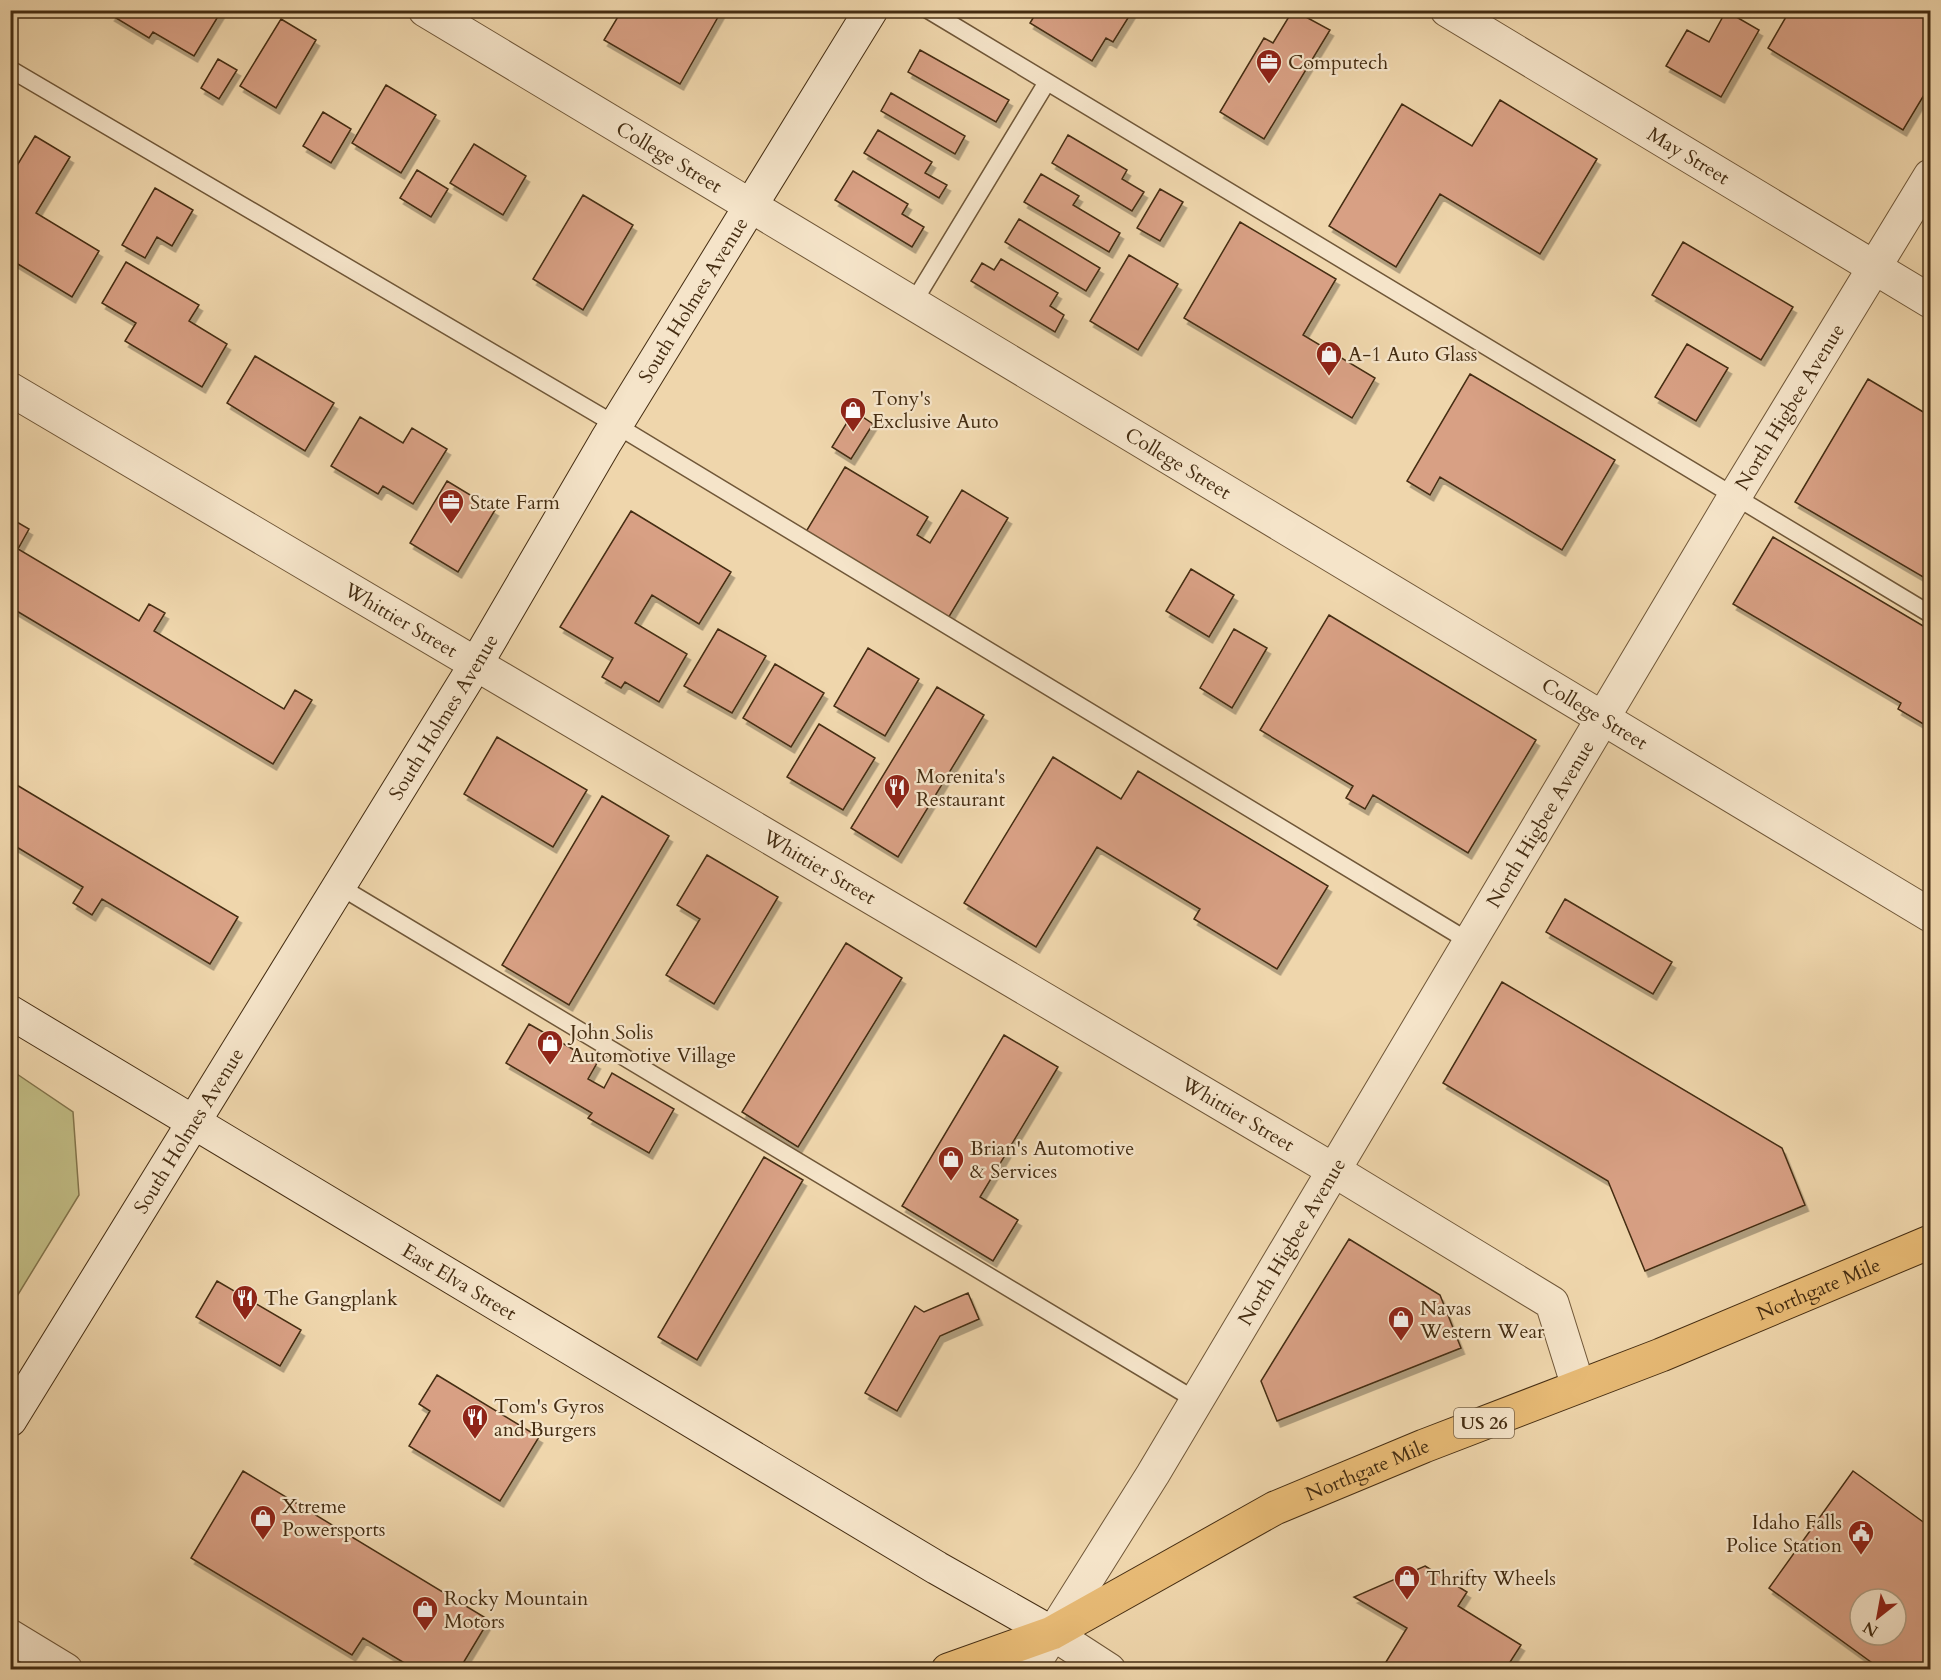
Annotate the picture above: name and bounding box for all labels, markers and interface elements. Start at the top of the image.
office icon: Computech [1254,47,1284,85]
place label: Computech [1288,49,1388,76]
street label: College Street [611,115,728,200]
street label: May Street [1642,120,1735,191]
street label: South Holmes Avenue [632,212,754,388]
street label: North Higbee Avenue [1728,318,1851,495]
shop icon: A-1 Auto Glass [1314,339,1344,377]
place label: A-1 Auto Glass [1348,341,1477,368]
place label: Tony's Exclusive Auto [872,385,999,435]
shop icon: Tony's Exclusive Auto [838,395,868,433]
street label: College Street [1120,421,1237,506]
office icon: State Farm [436,487,466,525]
place label: State Farm [470,489,560,516]
street label: Whittier Street [339,575,463,664]
street label: South Holmes Avenue [382,629,504,805]
street label: College Street [1537,671,1653,756]
street label: North Higbee Avenue [1480,735,1600,913]
place label: Morenita's Restaurant [916,763,1006,813]
restaurant icon: Morenita's Restaurant [882,772,912,810]
street label: Whittier Street [757,822,882,911]
place label: John Solis Automotive Village [567,1019,736,1069]
shop icon: John Solis Automotive Village [535,1028,565,1066]
street label: South Holmes Avenue [127,1043,250,1219]
street label: Whittier Street [1176,1069,1300,1158]
place label: Brian's Automotive & Services [970,1135,1134,1185]
shop icon: Brian's Automotive & Services [936,1144,966,1182]
street label: North Higbee Avenue [1231,1153,1352,1330]
street label: East Elva Street [397,1237,522,1327]
street label: Northgate Mile [1752,1251,1884,1327]
restaurant icon: The Gangplank [230,1283,260,1321]
place label: The Gangplank [264,1285,398,1312]
place label: Navas Western Wear [1419,1295,1545,1345]
shop icon: Navas Western Wear [1386,1304,1416,1342]
place label: Tom's Gyros and Burgers [494,1393,604,1443]
restaurant icon: Tom's Gyros and Burgers [460,1402,490,1440]
road number: US 26 [1454,1408,1514,1438]
street label: Northgate Mile [1301,1432,1433,1507]
place label: Xtreme Powersports [282,1493,386,1543]
shop icon: Xtreme Powersports [248,1503,278,1541]
place label: Idaho Falls Police Station [1726,1509,1843,1559]
public building icon: Idaho Falls Police Station [1846,1518,1876,1556]
shop icon: Thrifty Wheels [1392,1563,1422,1601]
place label: Thrifty Wheels [1426,1565,1556,1592]
place label: Rocky Mountain Motors [444,1585,589,1635]
north arrow [1848,1587,1908,1647]
shop icon: Rocky Mountain Motors [410,1594,440,1632]
text: N [1859,1616,1882,1642]

